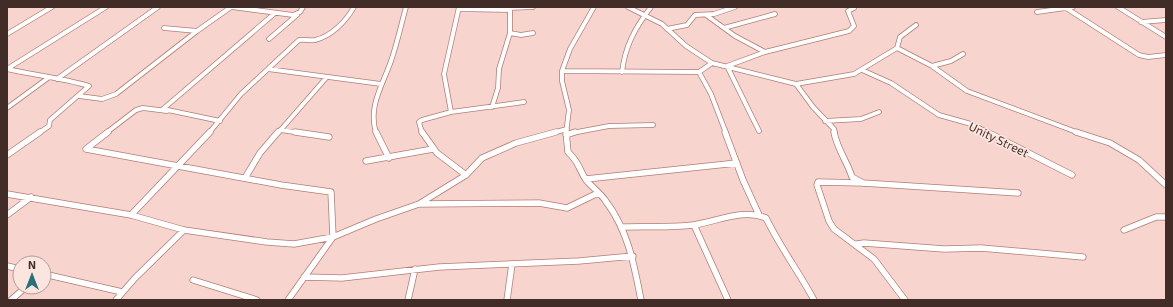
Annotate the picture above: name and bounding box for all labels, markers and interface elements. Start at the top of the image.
street label: Unity Street [967,119,1031,160]
north arrow [12,255,52,295]
text: N [28,258,36,271]

